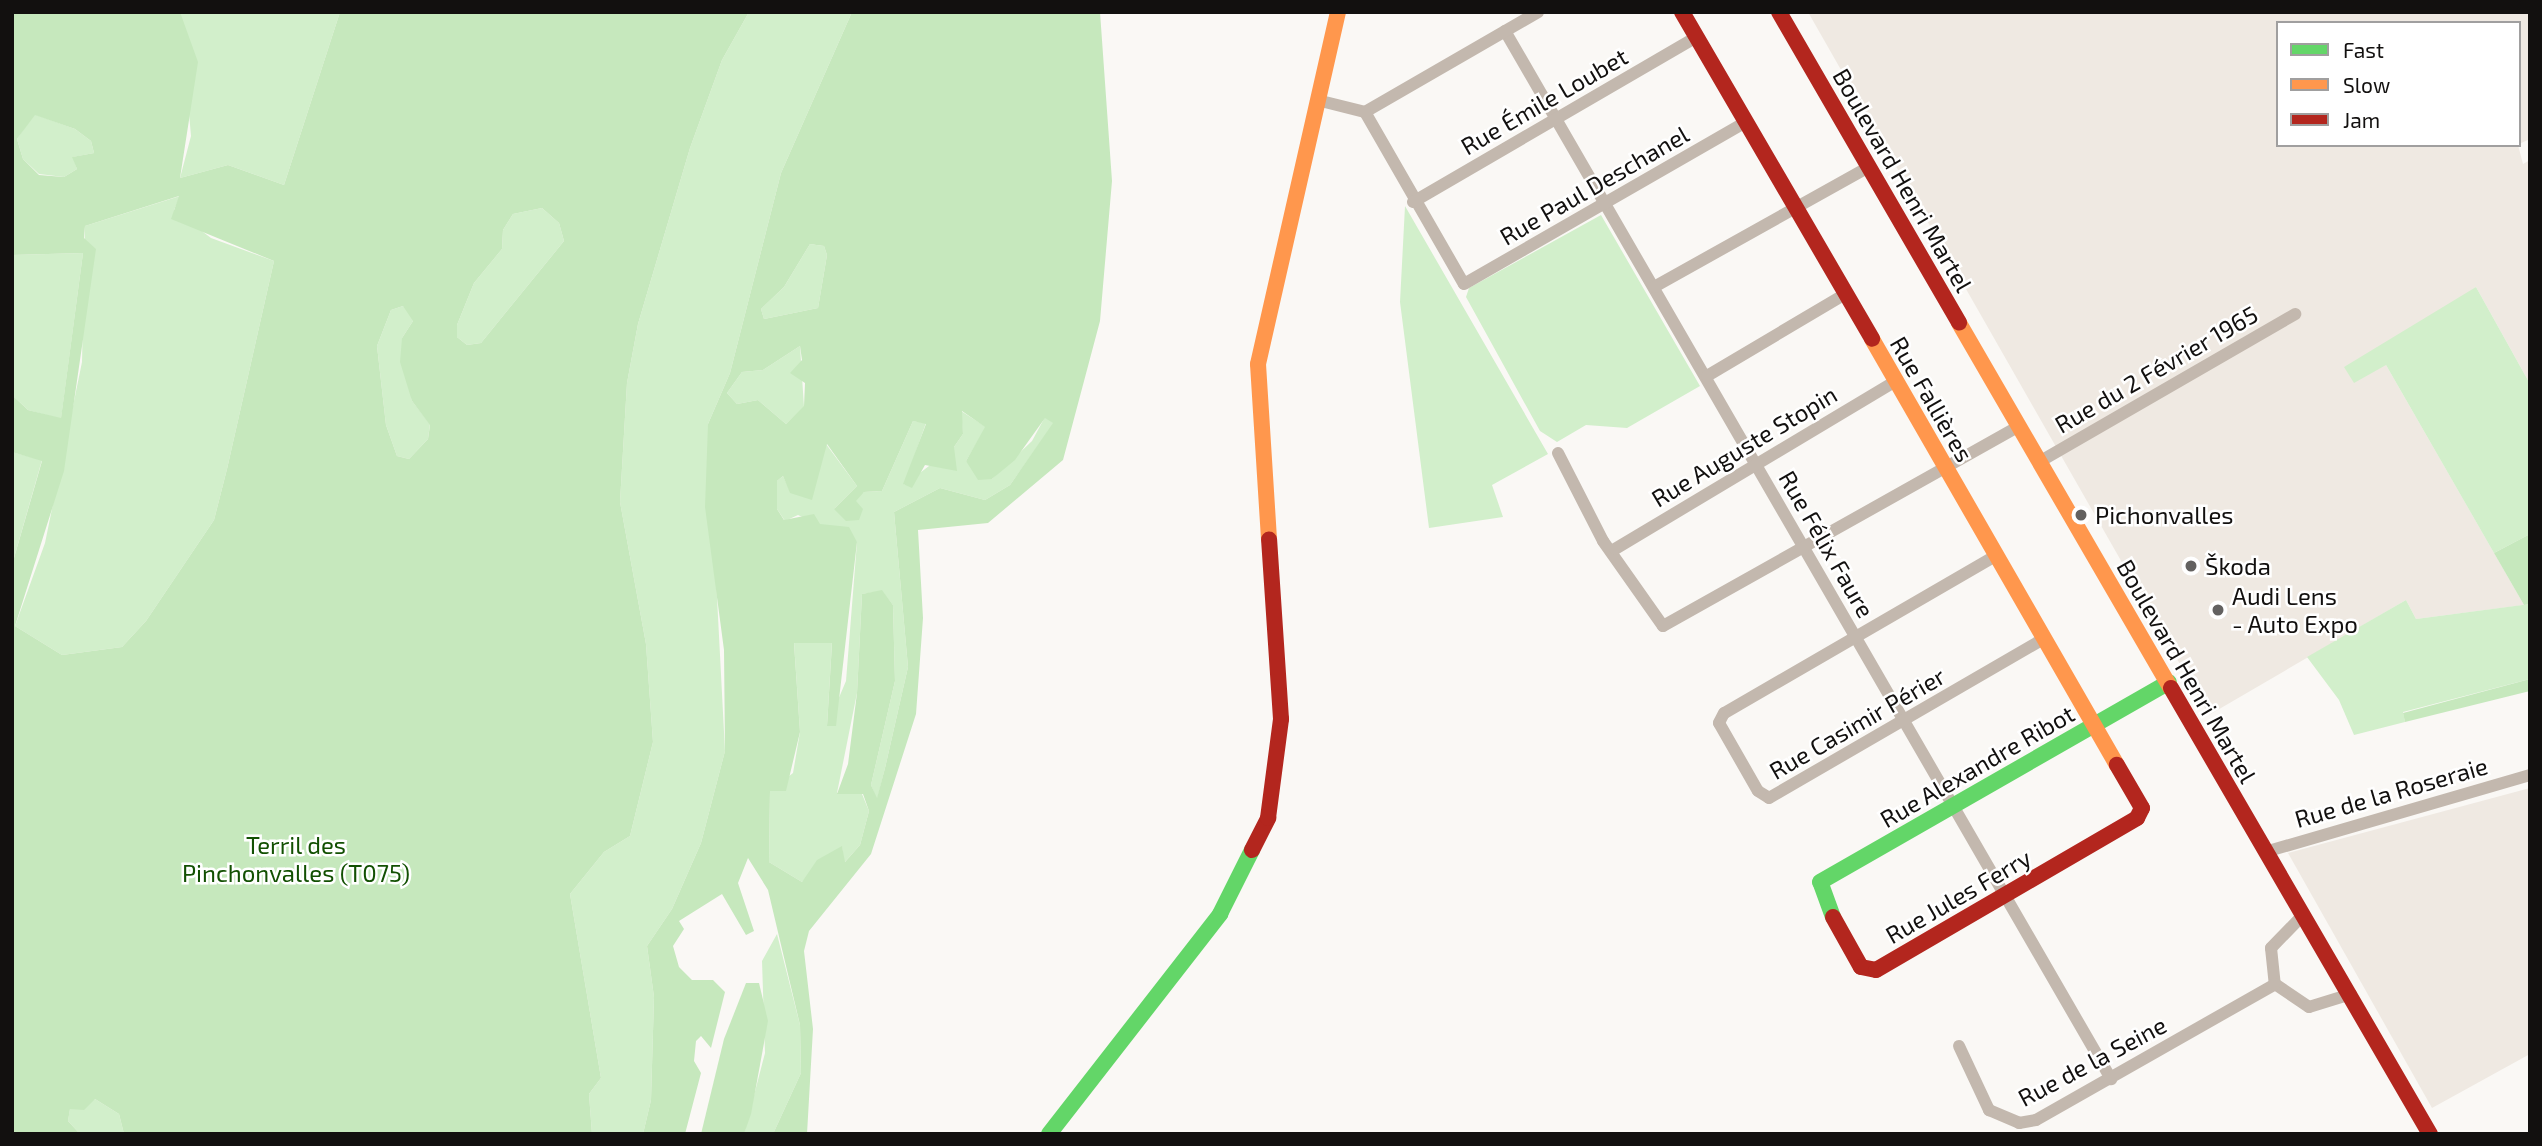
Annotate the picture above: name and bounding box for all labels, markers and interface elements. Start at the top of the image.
legend [2276,21,2521,147]
text: Fast [2343,37,2384,62]
street label: Rue Émile Loubet [1455,42,1633,160]
street label: Boulevard Henri Martel [1827,63,1979,297]
text: Slow [2343,72,2390,97]
text: Jam [2343,107,2380,132]
street label: Rue Paul Deschanel [1494,119,1694,251]
street label: Rue du 2 Février 1965 [2049,299,2263,439]
street label: Rue Fallières [1885,331,1979,467]
street label: Rue Auguste Stopin [1646,379,1842,513]
street label: Rue Félix Faure [1773,465,1881,623]
place label: Pichonvalles [2095,501,2233,529]
marker: Pichonvalles [2073,507,2089,523]
place label: Škoda [2205,552,2271,580]
street label: Boulevard Henri Martel [2111,554,2263,788]
marker: Škoda [2183,558,2199,574]
place label: Audi Lens - Auto Expo [2232,582,2359,638]
marker: Audi Lens - Auto Expo [2210,602,2226,618]
street label: Rue Casimir Périer [1764,661,1950,785]
street label: Rue Alexandre Ribot [1875,699,2079,833]
street label: Rue de la Roseraie [2291,751,2491,833]
park label: Terril des Pinchonvalles (T075) [182,831,410,887]
street label: Rue Jules Ferry [1880,843,2036,949]
street label: Rue de la Seine [2013,1010,2171,1112]

